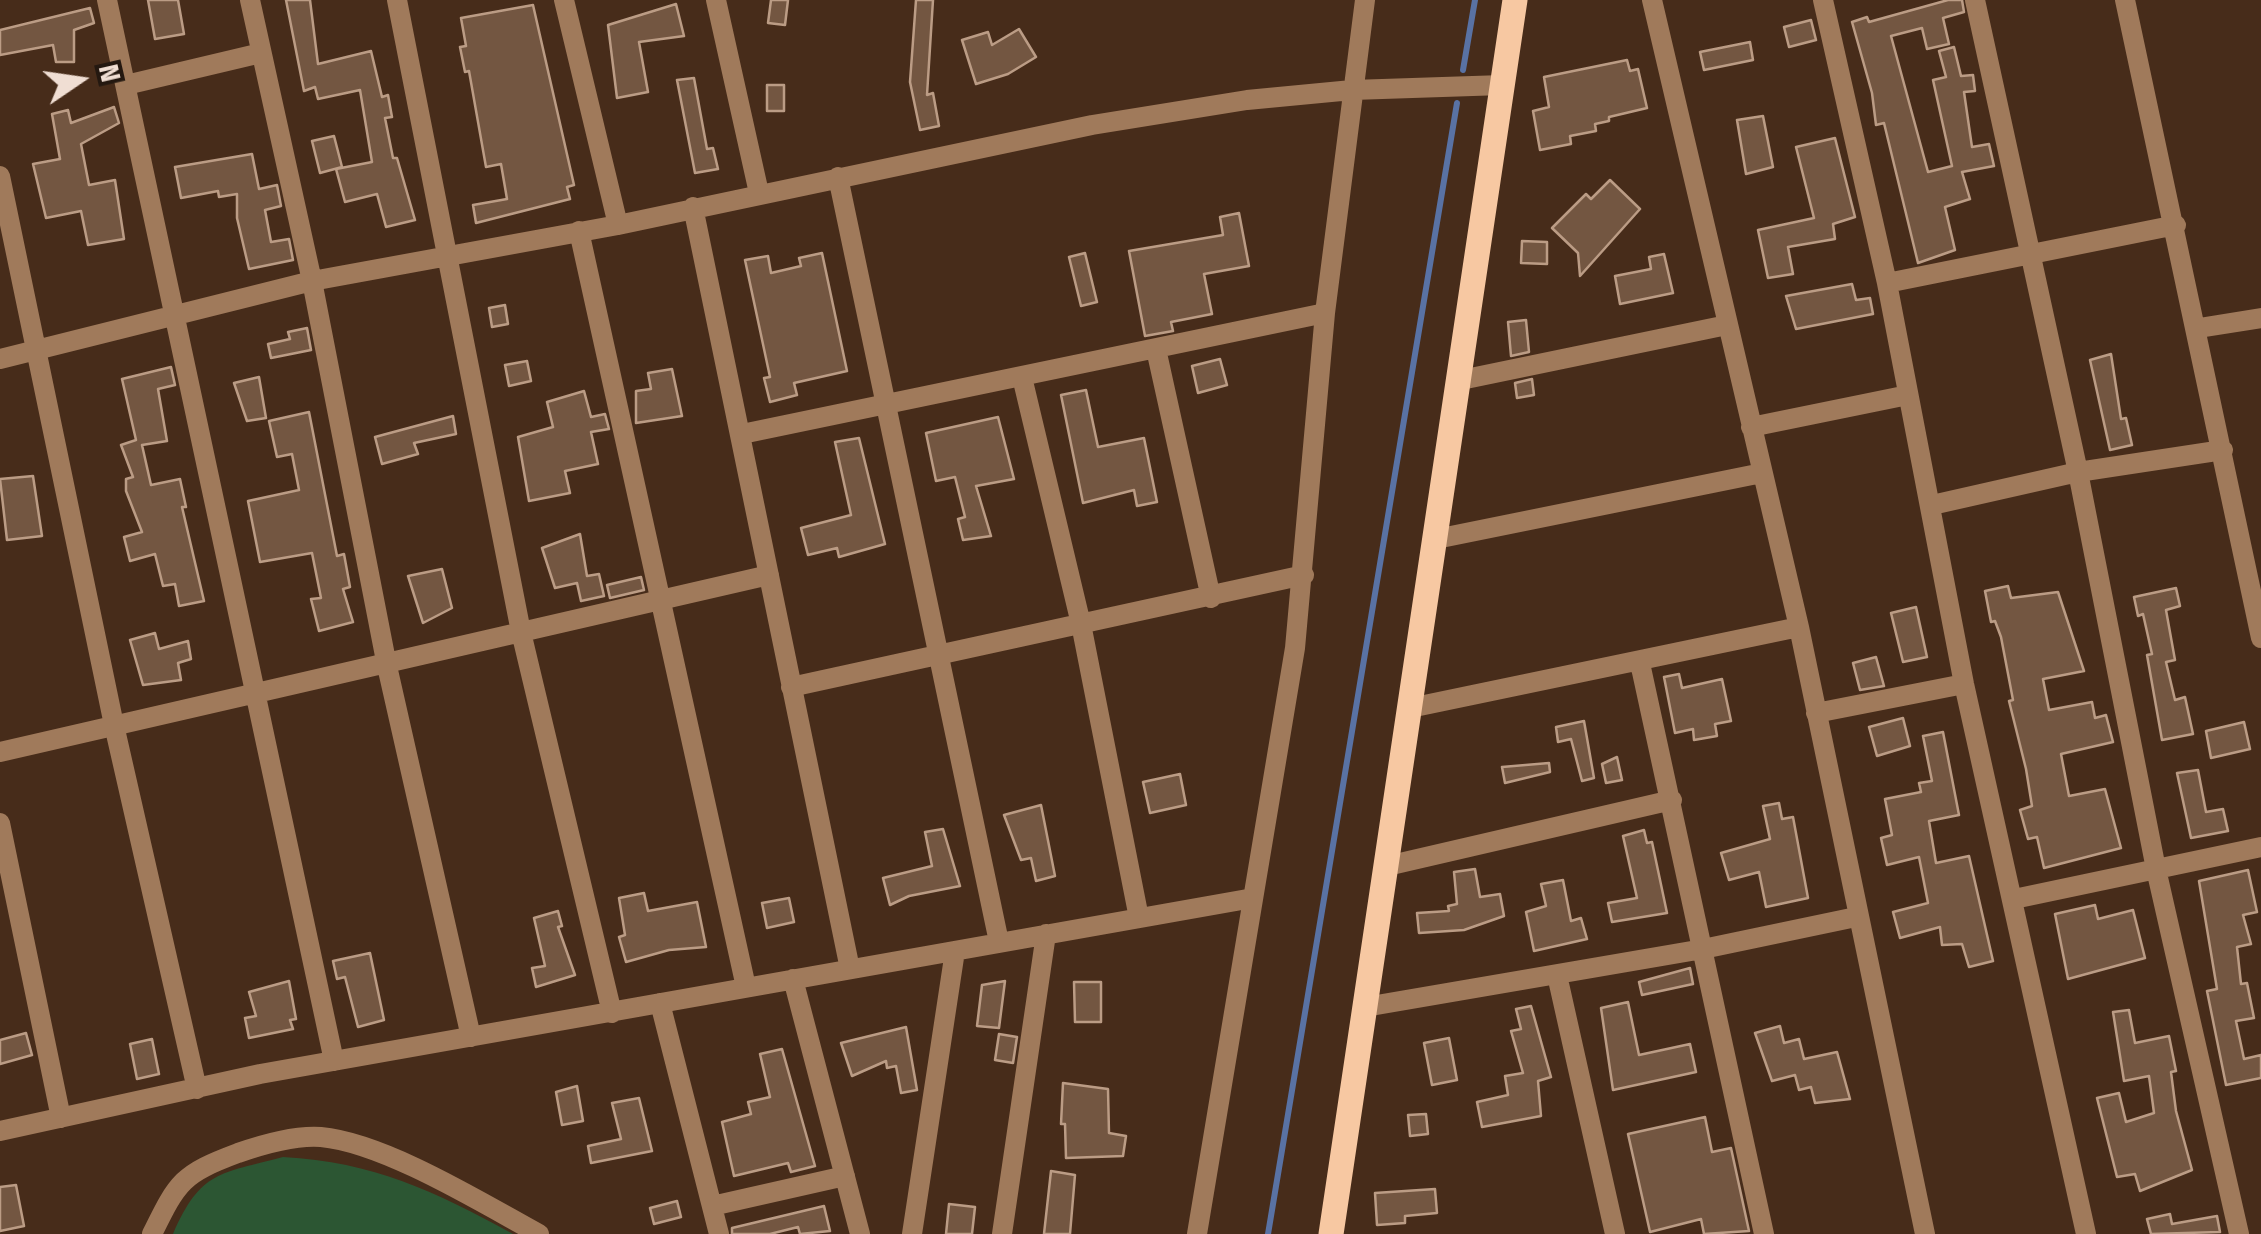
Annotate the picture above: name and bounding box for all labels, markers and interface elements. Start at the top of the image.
north arrow [30,30,130,130]
text: N [92,61,128,85]

